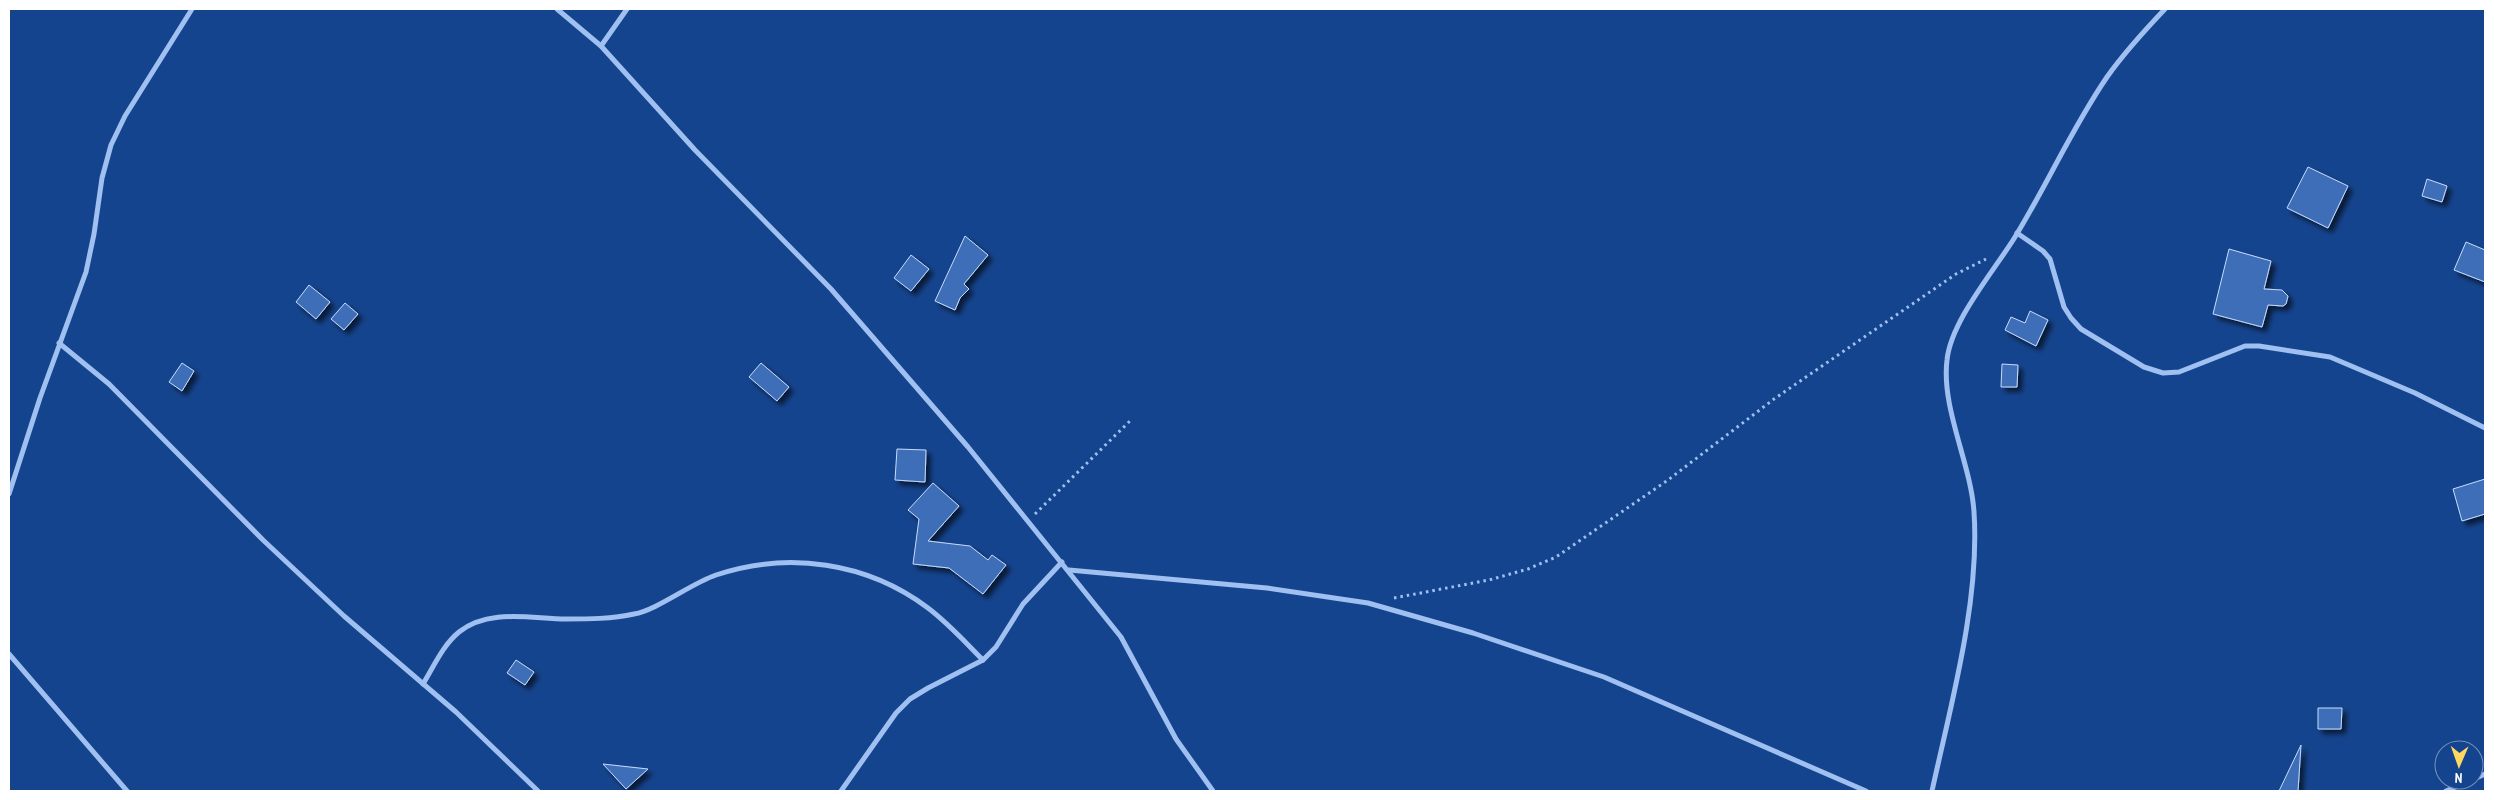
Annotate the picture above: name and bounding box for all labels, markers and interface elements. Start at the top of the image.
north arrow [2434,740,2484,790]
text: N [2454,769,2463,787]

